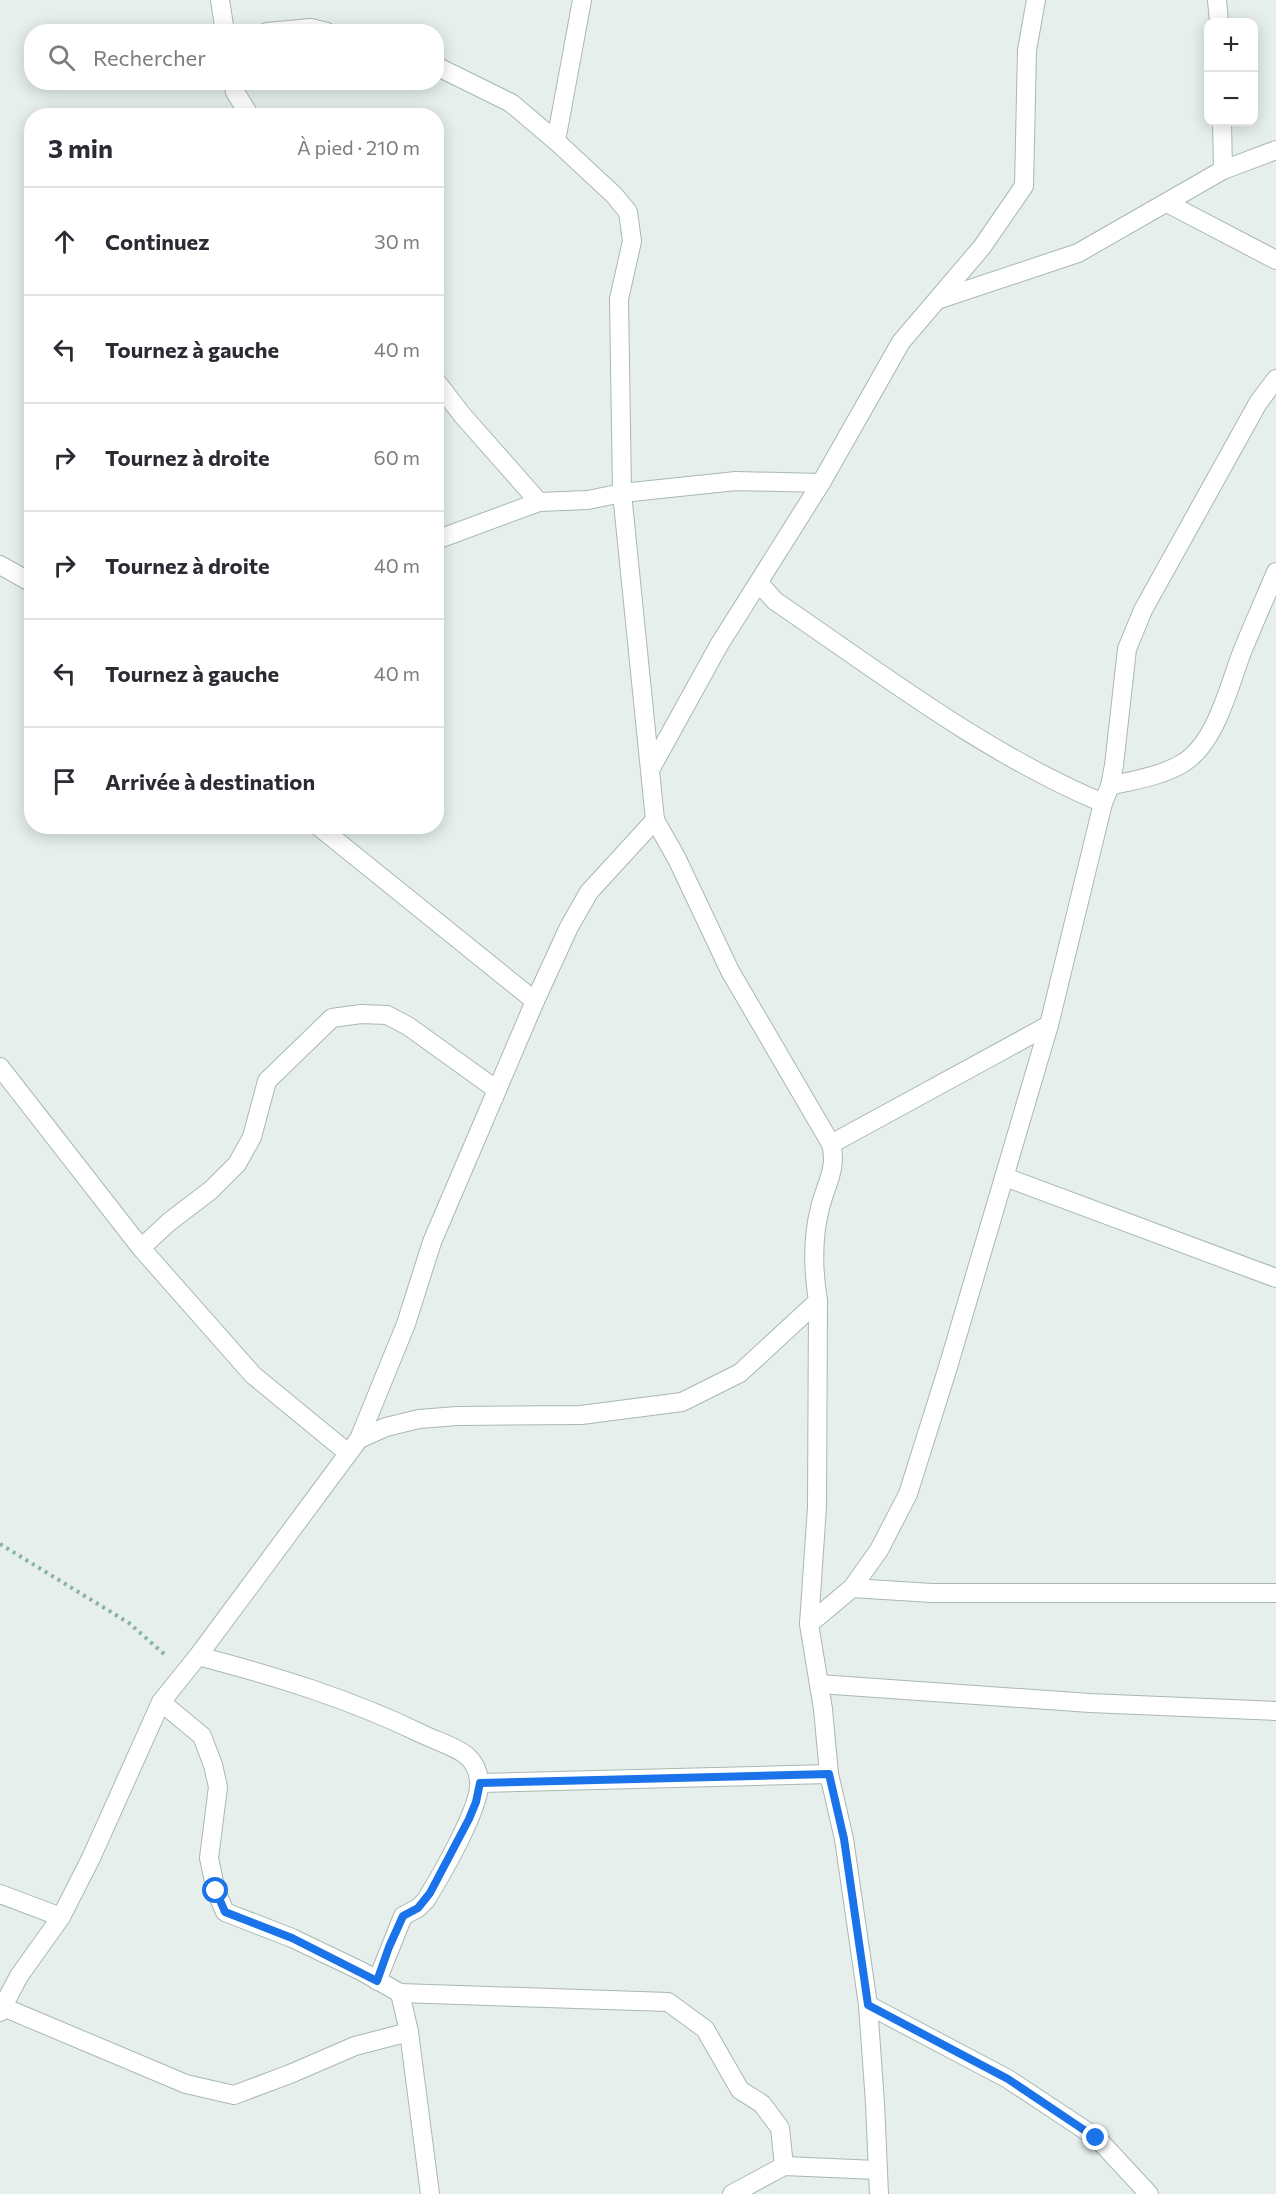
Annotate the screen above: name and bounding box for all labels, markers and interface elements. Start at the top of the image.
map controls [1204,18,1258,126]
button: + [1204,18,1258,72]
search box [24,24,444,90]
icon: search [45,41,78,74]
text: Rechercher [93,44,206,71]
button: − [1204,72,1258,126]
text: 3 min [48,132,113,163]
text: À pied · 210 m [297,135,420,159]
icon: ahead [48,225,81,258]
text: Continuez [105,228,210,255]
text: 30 m [374,229,420,253]
icon: left [48,333,81,366]
text: Tournez à gauche [105,336,279,363]
text: 40 m [374,337,420,361]
icon: right [48,441,81,474]
text: Tournez à droite [105,444,270,471]
text: 60 m [374,445,420,469]
icon: right [48,549,81,582]
text: Tournez à droite [105,552,270,579]
text: 40 m [374,553,420,577]
icon: left [48,657,81,690]
text: Tournez à gauche [105,660,279,687]
text: 40 m [374,661,420,685]
icon: arrive [48,765,81,798]
text: Arrivée à destination [105,768,315,795]
route start [202,1877,228,1903]
route end [1082,2124,1108,2150]

